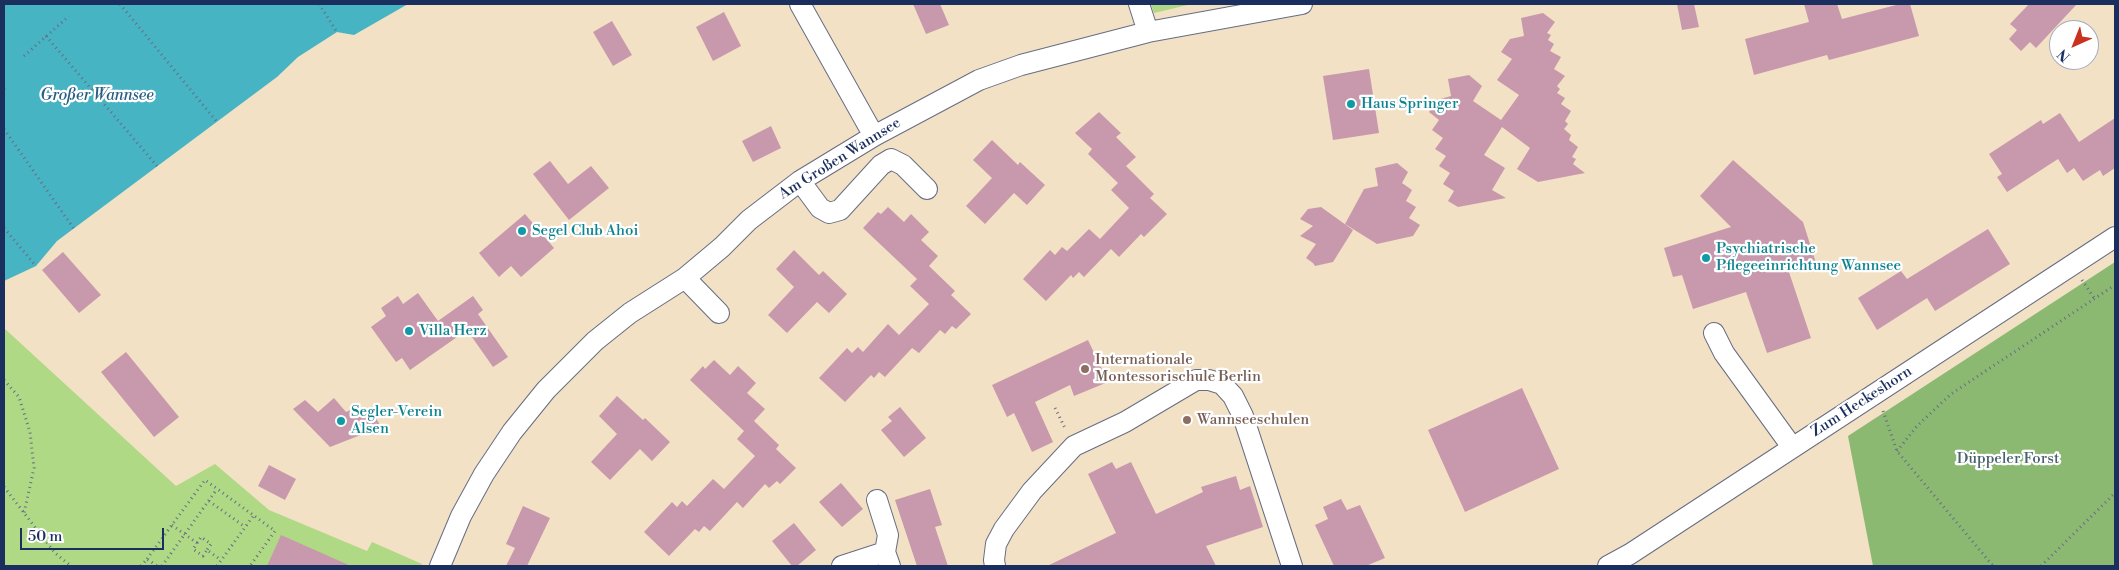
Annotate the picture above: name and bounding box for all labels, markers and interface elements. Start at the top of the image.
north arrow [2049,20,2099,70]
text: N [2054,45,2075,65]
water label: Großer Wannsee [40,86,154,106]
place label: Haus Springer [1361,95,1458,113]
marker: Haus Springer [1345,98,1357,110]
street label: Am Großen Wannsee [776,114,904,204]
place label: Segel Club Ahoi [532,222,638,240]
marker: Segel Club Ahoi [516,225,528,237]
place label: Psychiatrische Pflegeeinrichtung Wannsee [1716,240,1901,275]
marker: Psychiatrische Pflegeeinrichtung Wannsee [1700,252,1712,264]
place label: Villa Herz [419,322,487,340]
marker: Villa Herz [403,325,415,337]
place label: Internationale Montessorischule Berlin [1095,351,1261,386]
marker: Internationale Montessorischule Berlin [1079,363,1091,375]
street label: Zum Heckeshorn [1808,363,1916,441]
place label: Segler-Verein Alsen [351,403,442,438]
place label: Wannseeschulen [1197,411,1309,429]
marker: Wannseeschulen [1181,414,1193,426]
marker: Segler-Verein Alsen [335,415,347,427]
park label: Düppeler Forst [1957,450,2059,468]
scale bar [22,518,166,550]
text: 50 m [28,527,62,546]

